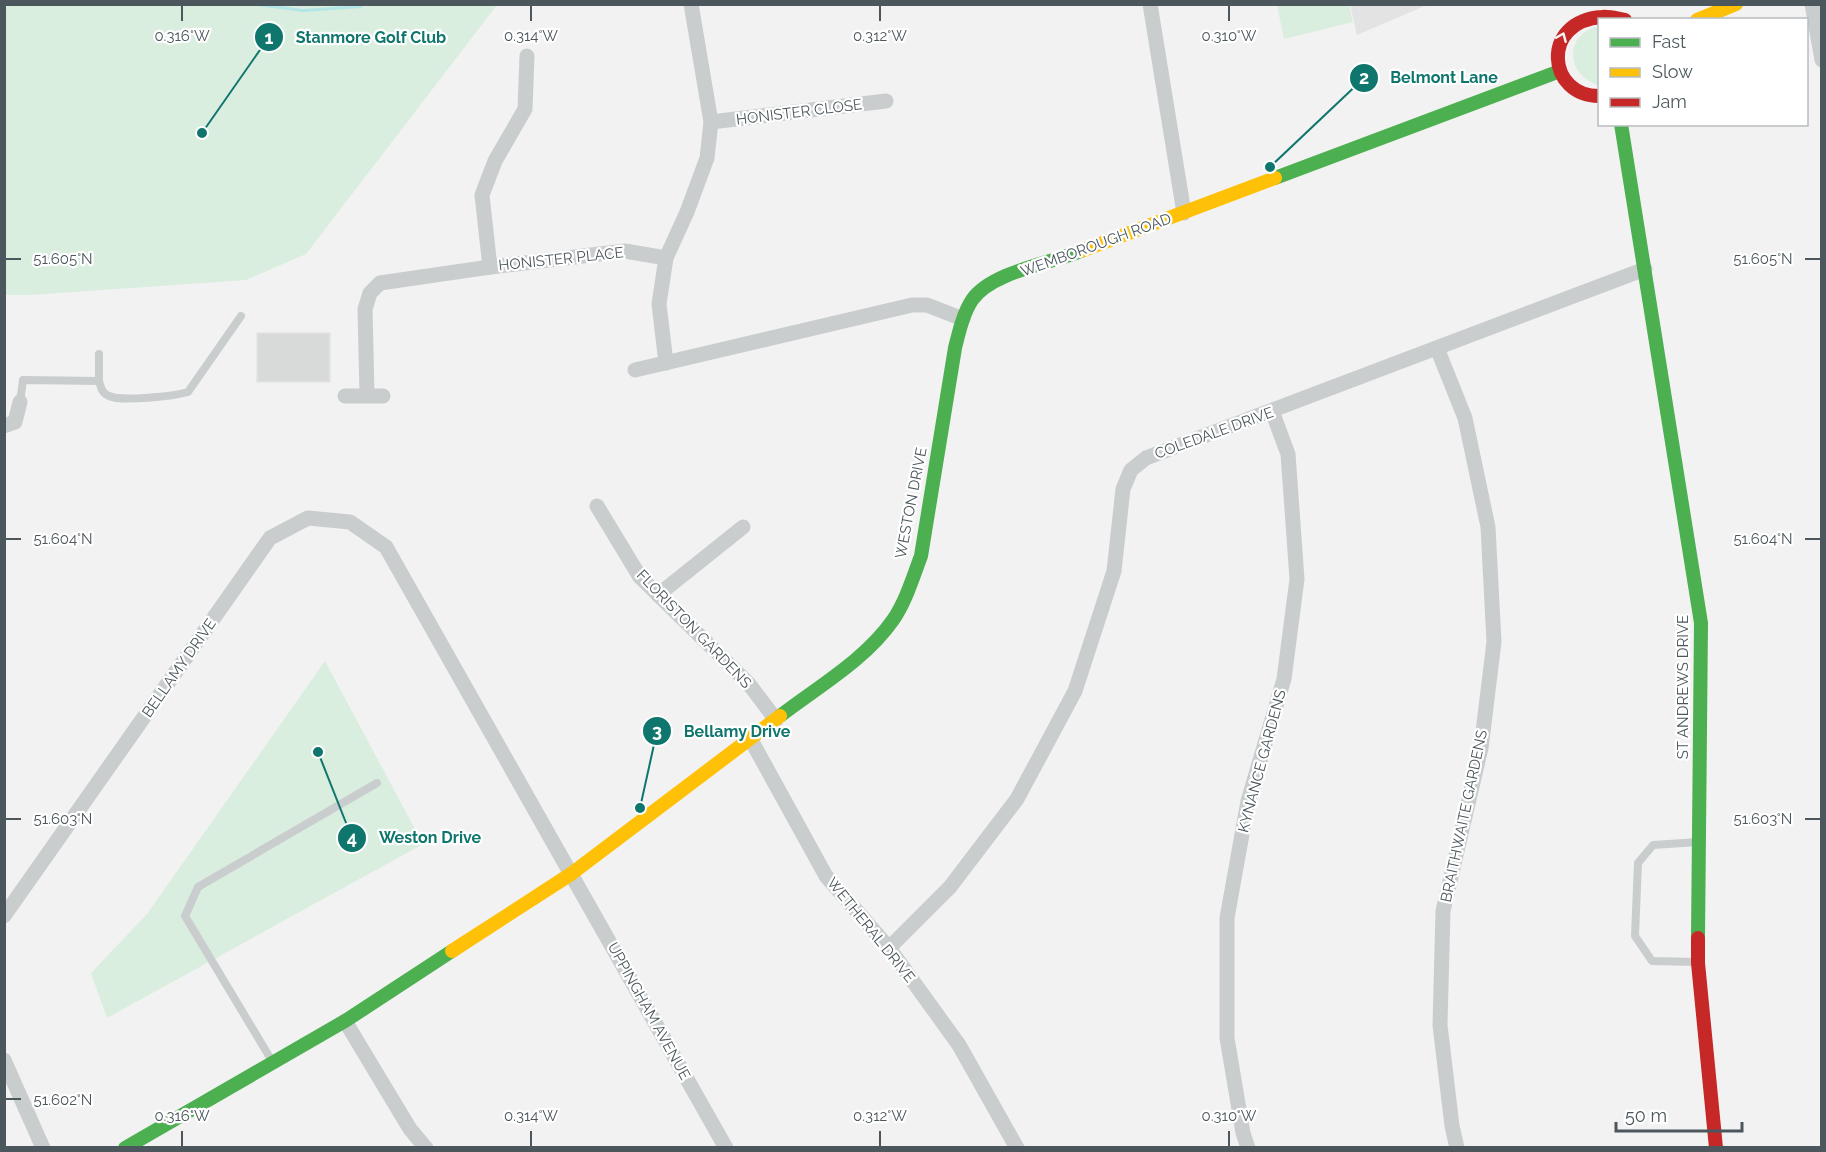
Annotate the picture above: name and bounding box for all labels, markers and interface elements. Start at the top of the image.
legend [1598,18,1808,126]
callout: Stanmore Golf Club [254,20,459,54]
text: 0.316°W [154,27,210,45]
text: 1 [265,27,274,48]
text: 0.314°W [504,27,558,45]
text: 0.312°W [853,27,907,45]
text: 0.310°W [1201,27,1257,45]
text: Stanmore Golf Club [296,28,446,47]
text: Fast [1652,31,1686,52]
one-way arrow [1555,33,1567,44]
callout: Belmont Lane [1349,61,1510,95]
text: Slow [1652,61,1693,82]
text: 2 [1359,67,1369,88]
text: Belmont Lane [1390,68,1498,87]
text: Jam [1652,91,1687,112]
street label: HONISTER CLOSE [735,95,863,129]
street label: WEMBOROUGH ROAD [1018,209,1174,281]
street label: HONISTER PLACE [497,243,625,275]
text: 51.605°N [33,250,93,268]
text: 51.605°N [1733,250,1793,268]
street label: COLEDALE DRIVE [1152,403,1276,463]
street label: WESTON DRIVE [891,446,931,560]
text: 51.604°N [33,530,93,548]
text: 51.604°N [1733,530,1793,548]
street label: FLORISTON GARDENS [633,566,755,692]
street label: BELLAMY DRIVE [138,615,220,721]
street label: ST ANDREWS DRIVE [1674,615,1692,759]
street label: KYNANCE GARDENS [1234,688,1290,834]
callout: Bellamy Drive [642,714,803,748]
text: 3 [652,720,662,741]
text: Bellamy Drive [684,722,791,741]
street label: BRAITHWAITE GARDENS [1437,728,1491,904]
text: 51.603°N [34,810,92,828]
text: 51.603°N [1734,810,1792,828]
callout: Weston Drive [337,821,493,855]
text: 4 [347,827,357,848]
text: Weston Drive [379,828,482,847]
street label: WETHERAL DRIVE [823,874,919,986]
street label: UPPINGHAM AVENUE [604,939,694,1083]
text: 51.602°N [34,1091,92,1109]
scale bar [1616,1095,1742,1133]
text: 50 m [1625,1105,1667,1126]
text: 0.316°W [154,1107,210,1125]
text: 0.314°W [504,1107,558,1125]
text: 0.312°W [853,1107,907,1125]
text: 0.310°W [1201,1107,1257,1125]

